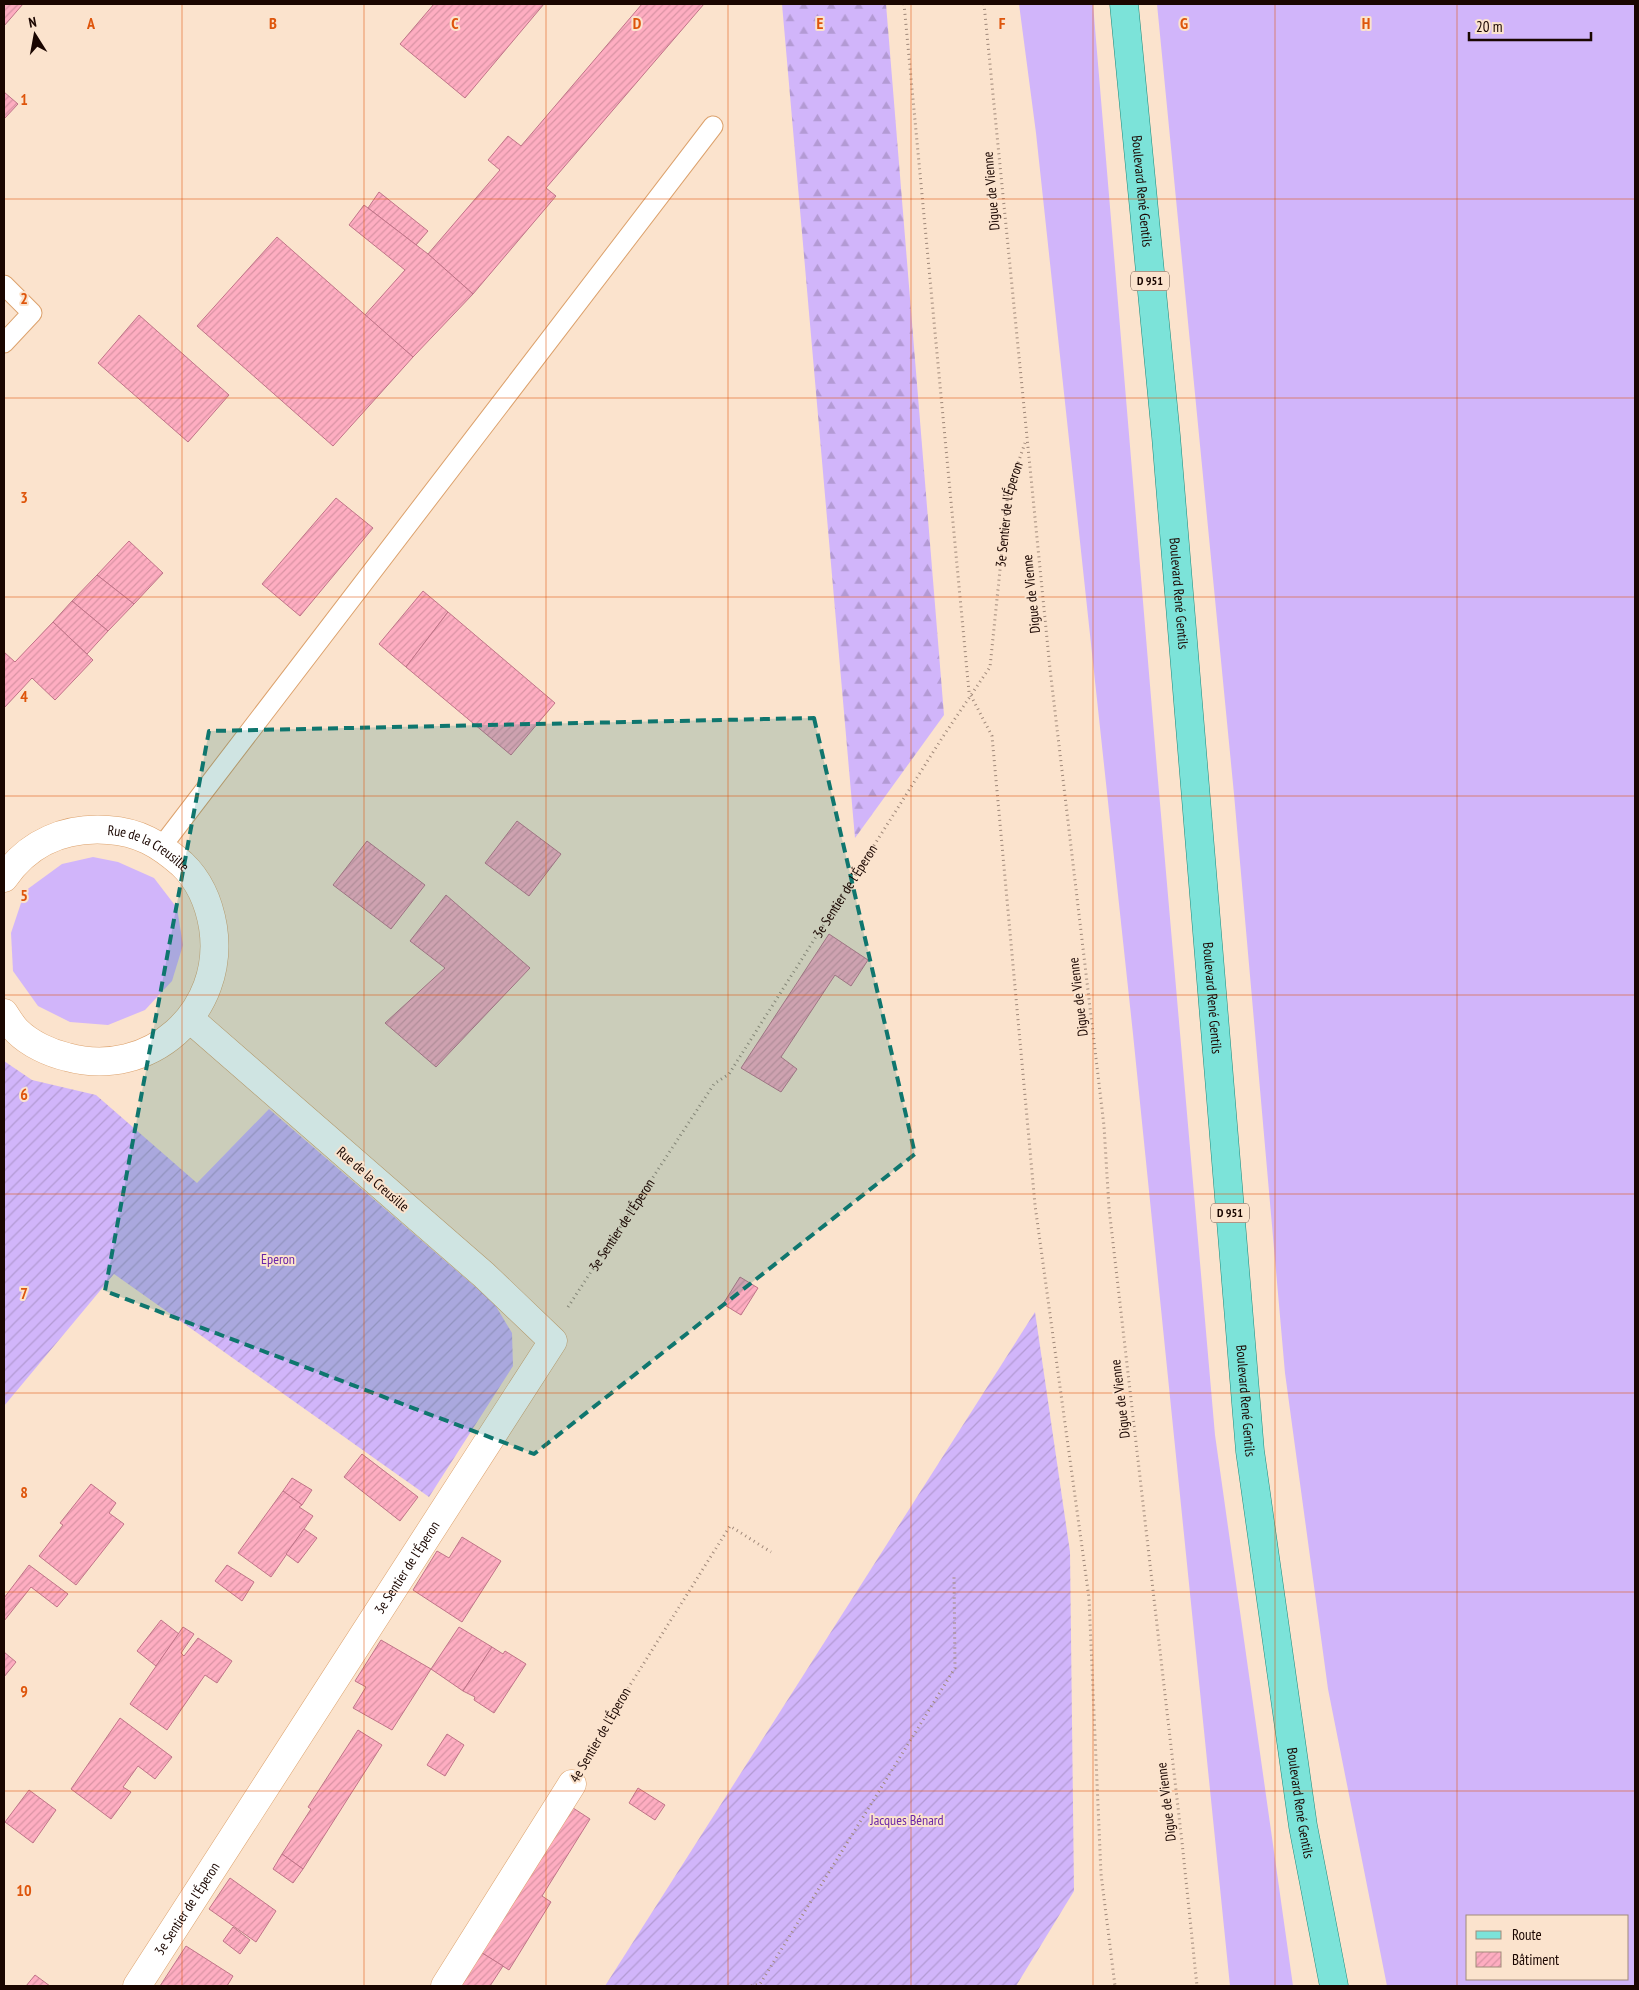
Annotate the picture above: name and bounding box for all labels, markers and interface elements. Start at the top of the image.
north arrow [10,10,60,60]
scale bar [1469,10,1592,42]
text: N [27,13,38,32]
text: A [86,13,96,33]
text: B [269,13,277,33]
text: C [451,13,459,33]
text: D [633,13,642,33]
text: E [817,13,824,33]
text: F [999,13,1006,33]
text: G [1180,13,1188,33]
text: H [1362,13,1370,33]
text: 20 m [1476,17,1502,36]
text: 1 [20,89,28,109]
street label: Boulevard René Gentils [1128,134,1157,248]
street label: Digue de Vienne [979,151,1003,231]
road number: D 951 [1131,272,1169,290]
text: 2 [20,288,28,308]
street label: 3e Sentier de l'Éperon [991,459,1027,568]
text: 3 [20,487,28,507]
street label: Boulevard René Gentils [1165,537,1193,650]
street label: Digue de Vienne [1018,554,1044,634]
text: 4 [20,686,28,706]
street label: Rue de la Creusille [107,821,193,875]
street label: 3e Sentier de l'Éperon [809,841,881,941]
text: 5 [20,885,28,905]
street label: Boulevard René Gentils [1199,941,1226,1055]
street label: Digue de Vienne [1064,956,1092,1037]
text: 6 [20,1084,28,1104]
street label: Rue de la Creusille [333,1143,413,1216]
street label: 3e Sentier de l'Éperon [585,1175,659,1275]
road number: D 951 [1211,1204,1249,1222]
park label: Eperon [261,1250,295,1268]
text: 7 [20,1283,28,1303]
street label: Boulevard René Gentils [1232,1344,1260,1458]
street label: Digue de Vienne [1106,1358,1134,1439]
text: 8 [20,1482,28,1502]
street label: 3e Sentier de l'Éperon [370,1518,444,1617]
text: 9 [20,1681,28,1701]
street label: 4e Sentier de l'Éperon [565,1684,635,1786]
street label: Boulevard René Gentils [1283,1746,1318,1860]
street label: Digue de Vienne [1152,1761,1180,1842]
park label: Jacques Bénard [869,1811,944,1829]
street label: 3e Sentier de l'Éperon [150,1859,223,1959]
text: 10 [16,1880,32,1900]
legend [1466,1915,1629,1980]
text: Route [1512,1925,1542,1944]
text: Bâtiment [1512,1950,1559,1969]

